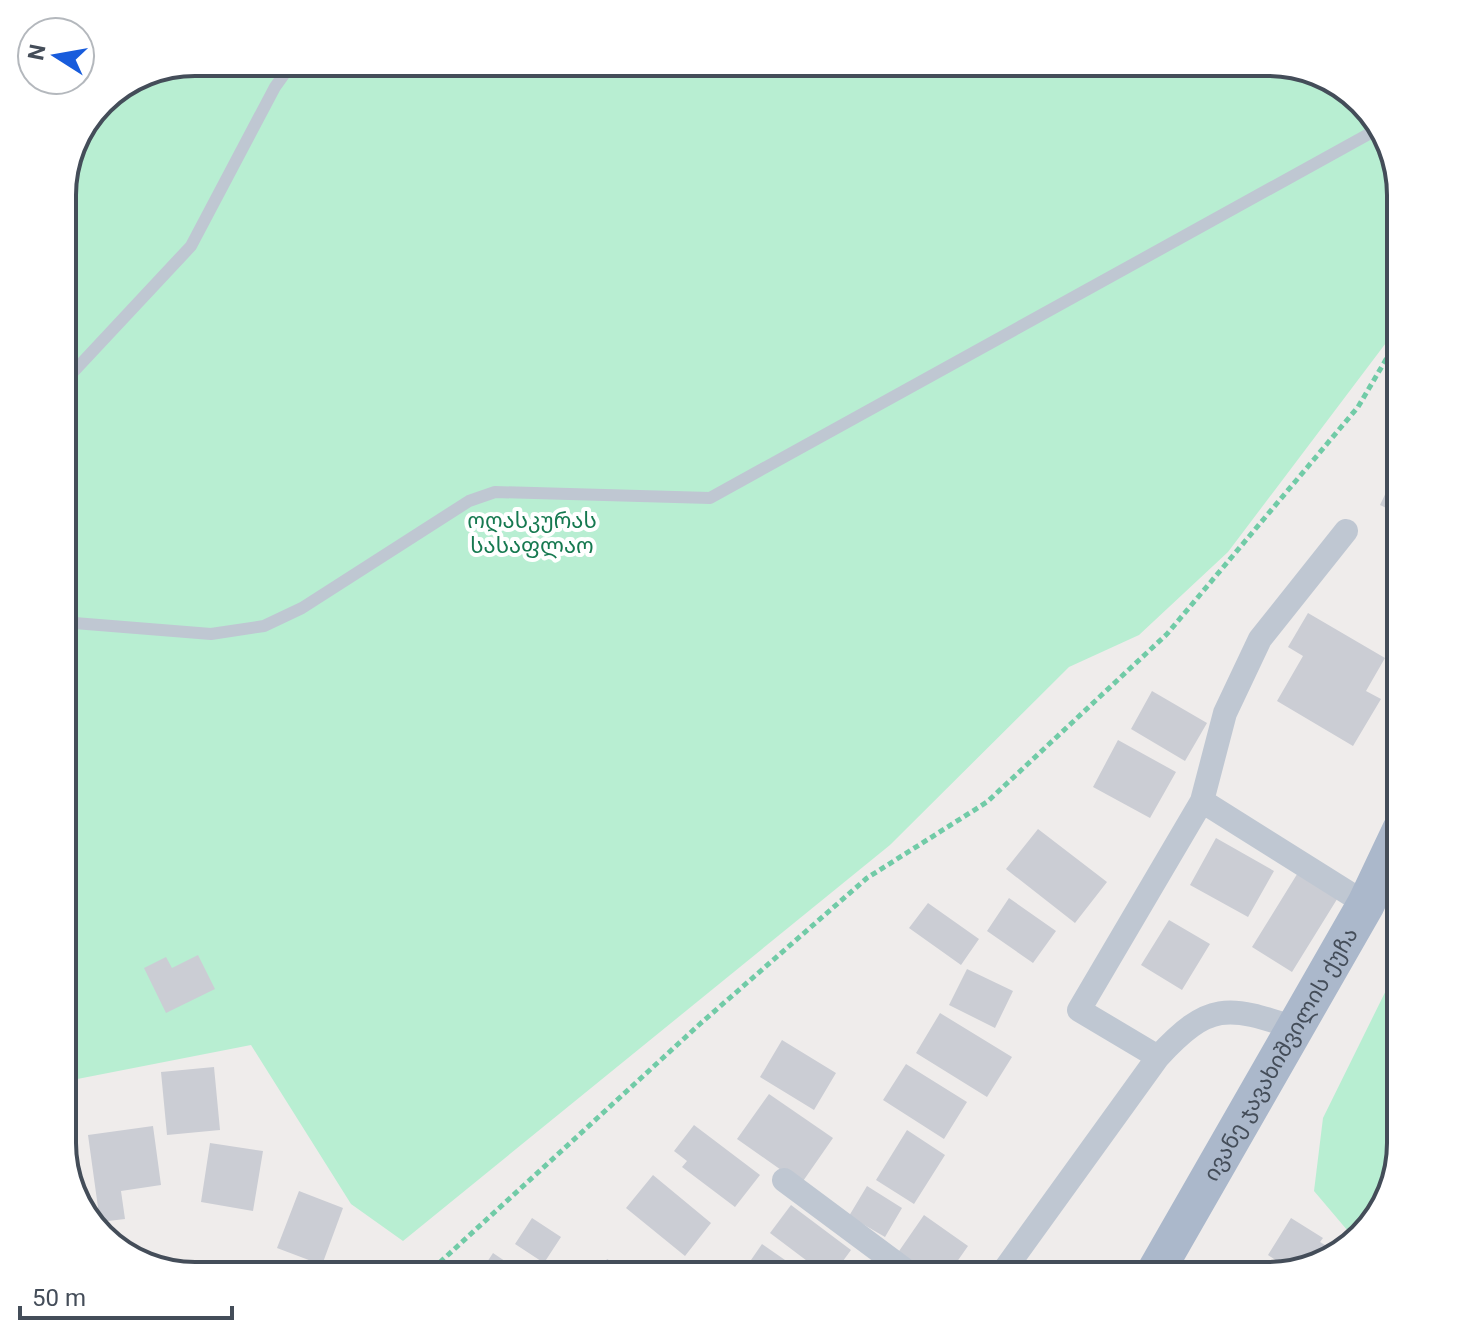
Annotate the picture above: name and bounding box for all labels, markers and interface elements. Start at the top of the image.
north arrow [16,16,96,96]
text: N [23,42,51,62]
park label: ოღასკურას სასაფლაო [467,508,597,559]
street label: ივანე ჯავახიშვილის ქუჩა [1198,923,1363,1185]
scale bar [20,1270,232,1320]
text: 50 m [32,1284,86,1312]

